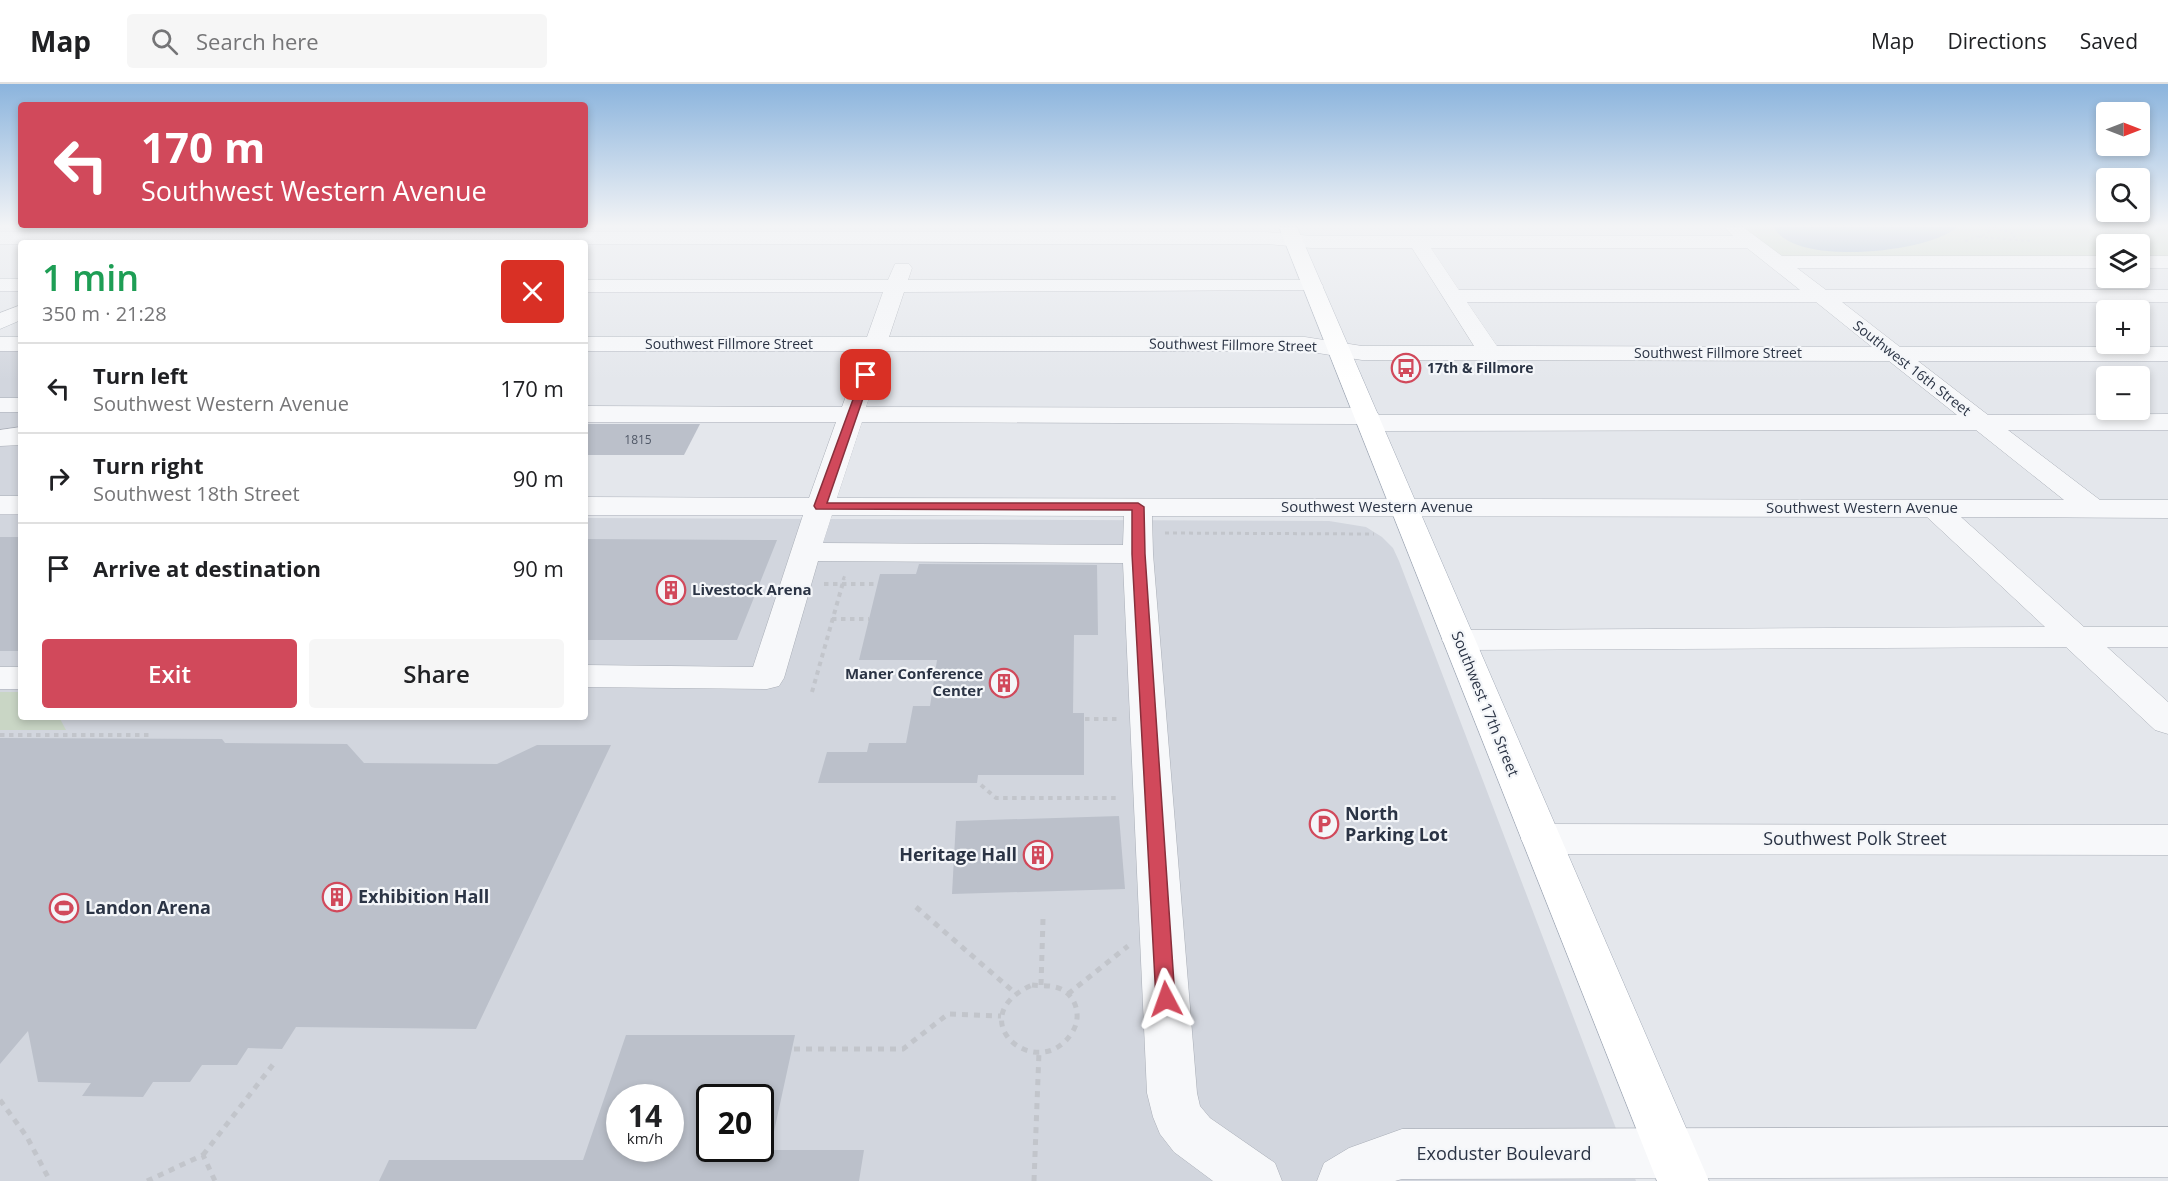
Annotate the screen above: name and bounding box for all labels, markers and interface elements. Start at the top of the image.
search box [127,14,547,68]
text: Map [30,22,91,60]
icon: search [148,25,181,58]
text: Search here [196,26,319,56]
text: Map [1871,27,1914,55]
text: Directions [1947,27,2047,55]
text: Saved [2080,27,2138,55]
north arrow [2096,102,2150,156]
map controls [2096,102,2150,420]
text: 170 m [141,118,265,175]
icon: left [42,126,120,204]
button: search [2096,168,2150,222]
text: Southwest Western Avenue [141,172,487,209]
button: layers [2096,234,2150,288]
text: 1 min [42,253,139,302]
button: close [501,260,564,323]
text: 350 m · 21:28 [42,300,167,327]
button: + [2096,300,2150,354]
street label: Southwest 16th Street [1849,316,1975,420]
street label: Southwest Fillmore Street [645,334,813,353]
street label: Southwest Fillmore Street [1149,334,1317,355]
street label: Southwest Fillmore Street [1634,343,1802,362]
pin [840,349,891,400]
bus stop icon: 17th & Fillmore [1390,352,1422,384]
icon: arrive [849,358,882,391]
place label: 17th & Fillmore [1427,358,1534,377]
text: Turn left [93,360,188,390]
button: − [2096,366,2150,420]
icon: left [42,372,75,405]
text: 170 m [500,373,564,403]
text: Southwest Western Avenue [93,390,349,417]
house number: 1815 [624,431,652,448]
text: Turn right [93,450,204,480]
icon: right [42,462,75,495]
text: 90 m [513,463,564,493]
text: Southwest 18th Street [93,480,300,507]
street label: Southwest Western Avenue [1281,496,1473,516]
street label: Southwest Western Avenue [1766,497,1958,517]
icon: arrive [42,552,75,585]
text: Arrive at destination [93,553,321,583]
text: 90 m [513,553,564,583]
building icon: Livestock Arena [655,574,687,606]
place label: Livestock Arena [692,579,812,599]
street label: Southwest 17th Street [1448,628,1524,779]
button: Exit [42,639,297,708]
button: Share [309,639,564,708]
place label: Maner Conference Center [845,663,983,700]
building icon: Maner Conference Center [988,667,1020,699]
place label: North Parking Lot [1345,801,1448,846]
parking icon: North Parking Lot [1308,808,1340,840]
street label: Southwest Polk Street [1763,826,1947,850]
building icon: Heritage Hall [1022,839,1054,871]
place label: Heritage Hall [899,842,1017,866]
building icon: Exhibition Hall [321,881,353,913]
place label: Exhibition Hall [358,884,489,908]
sports icon: Landon Arena [48,892,80,924]
place label: Landon Arena [85,895,211,919]
position arrow [1134,967,1198,1031]
speed limit sign: 20 [696,1084,774,1162]
text: 14 [628,1095,662,1136]
text: km/h [627,1128,663,1148]
street label: Exoduster Boulevard [1417,1141,1591,1165]

